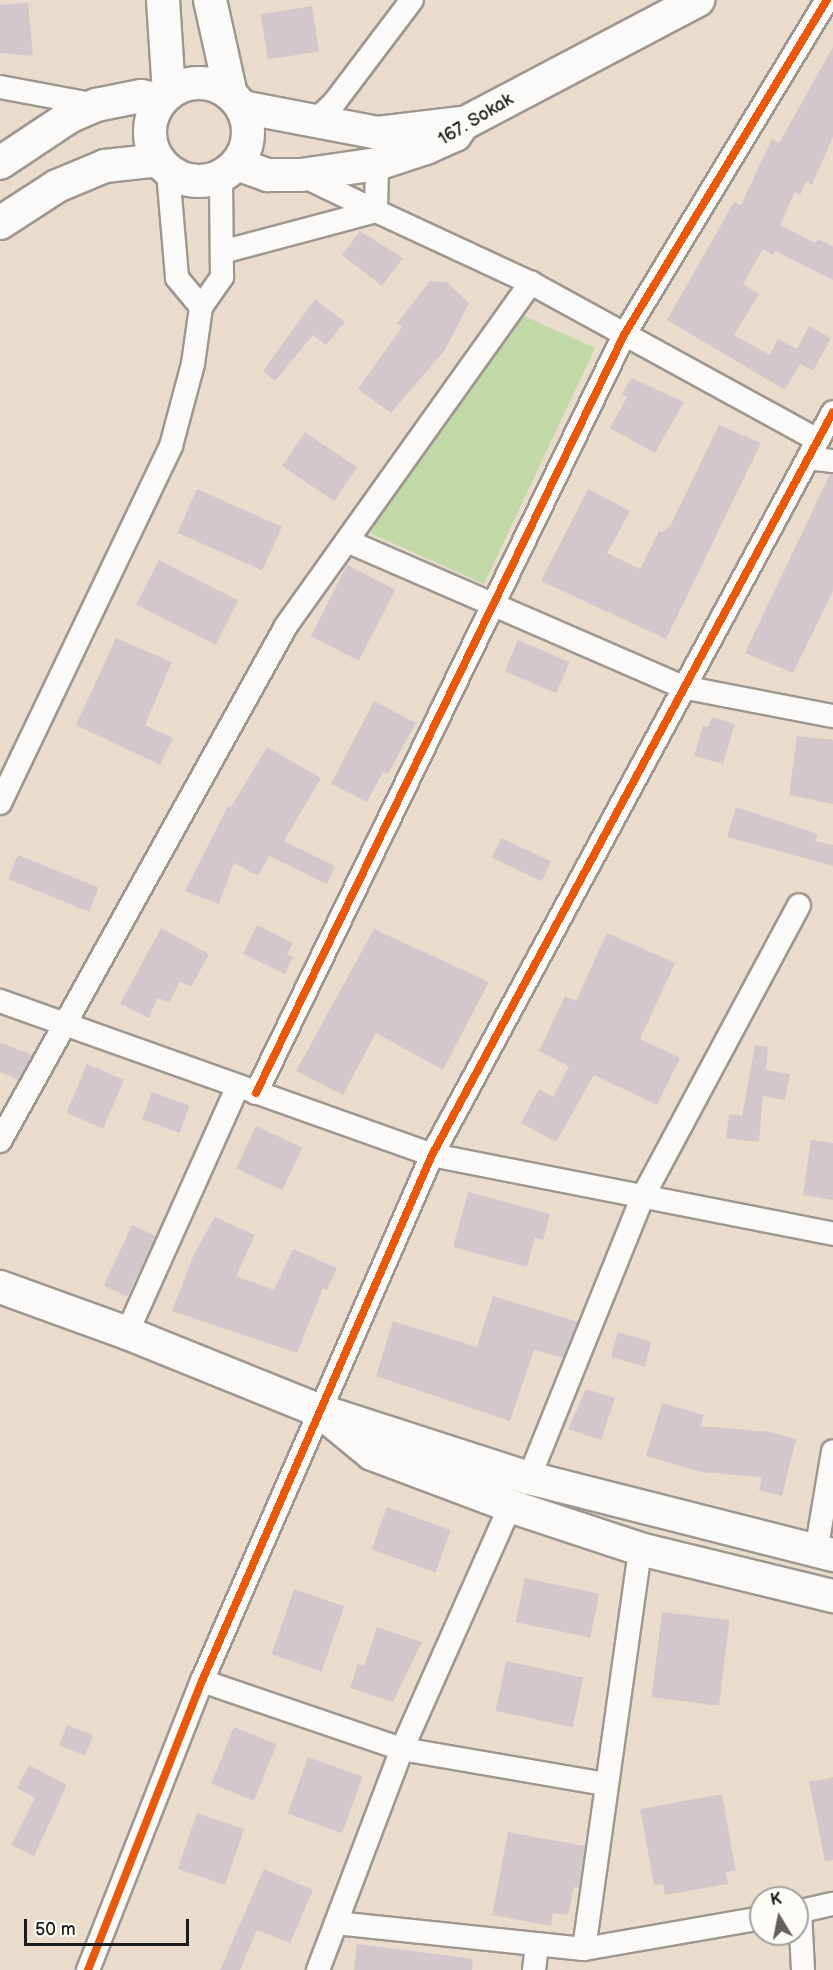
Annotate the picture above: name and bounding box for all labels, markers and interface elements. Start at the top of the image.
street label: 167. Sokak [435,89,517,151]
north arrow [749,1886,809,1946]
text: K [769,1889,783,1910]
scale bar [27,1907,192,1945]
text: 50 m [35,1919,76,1940]

